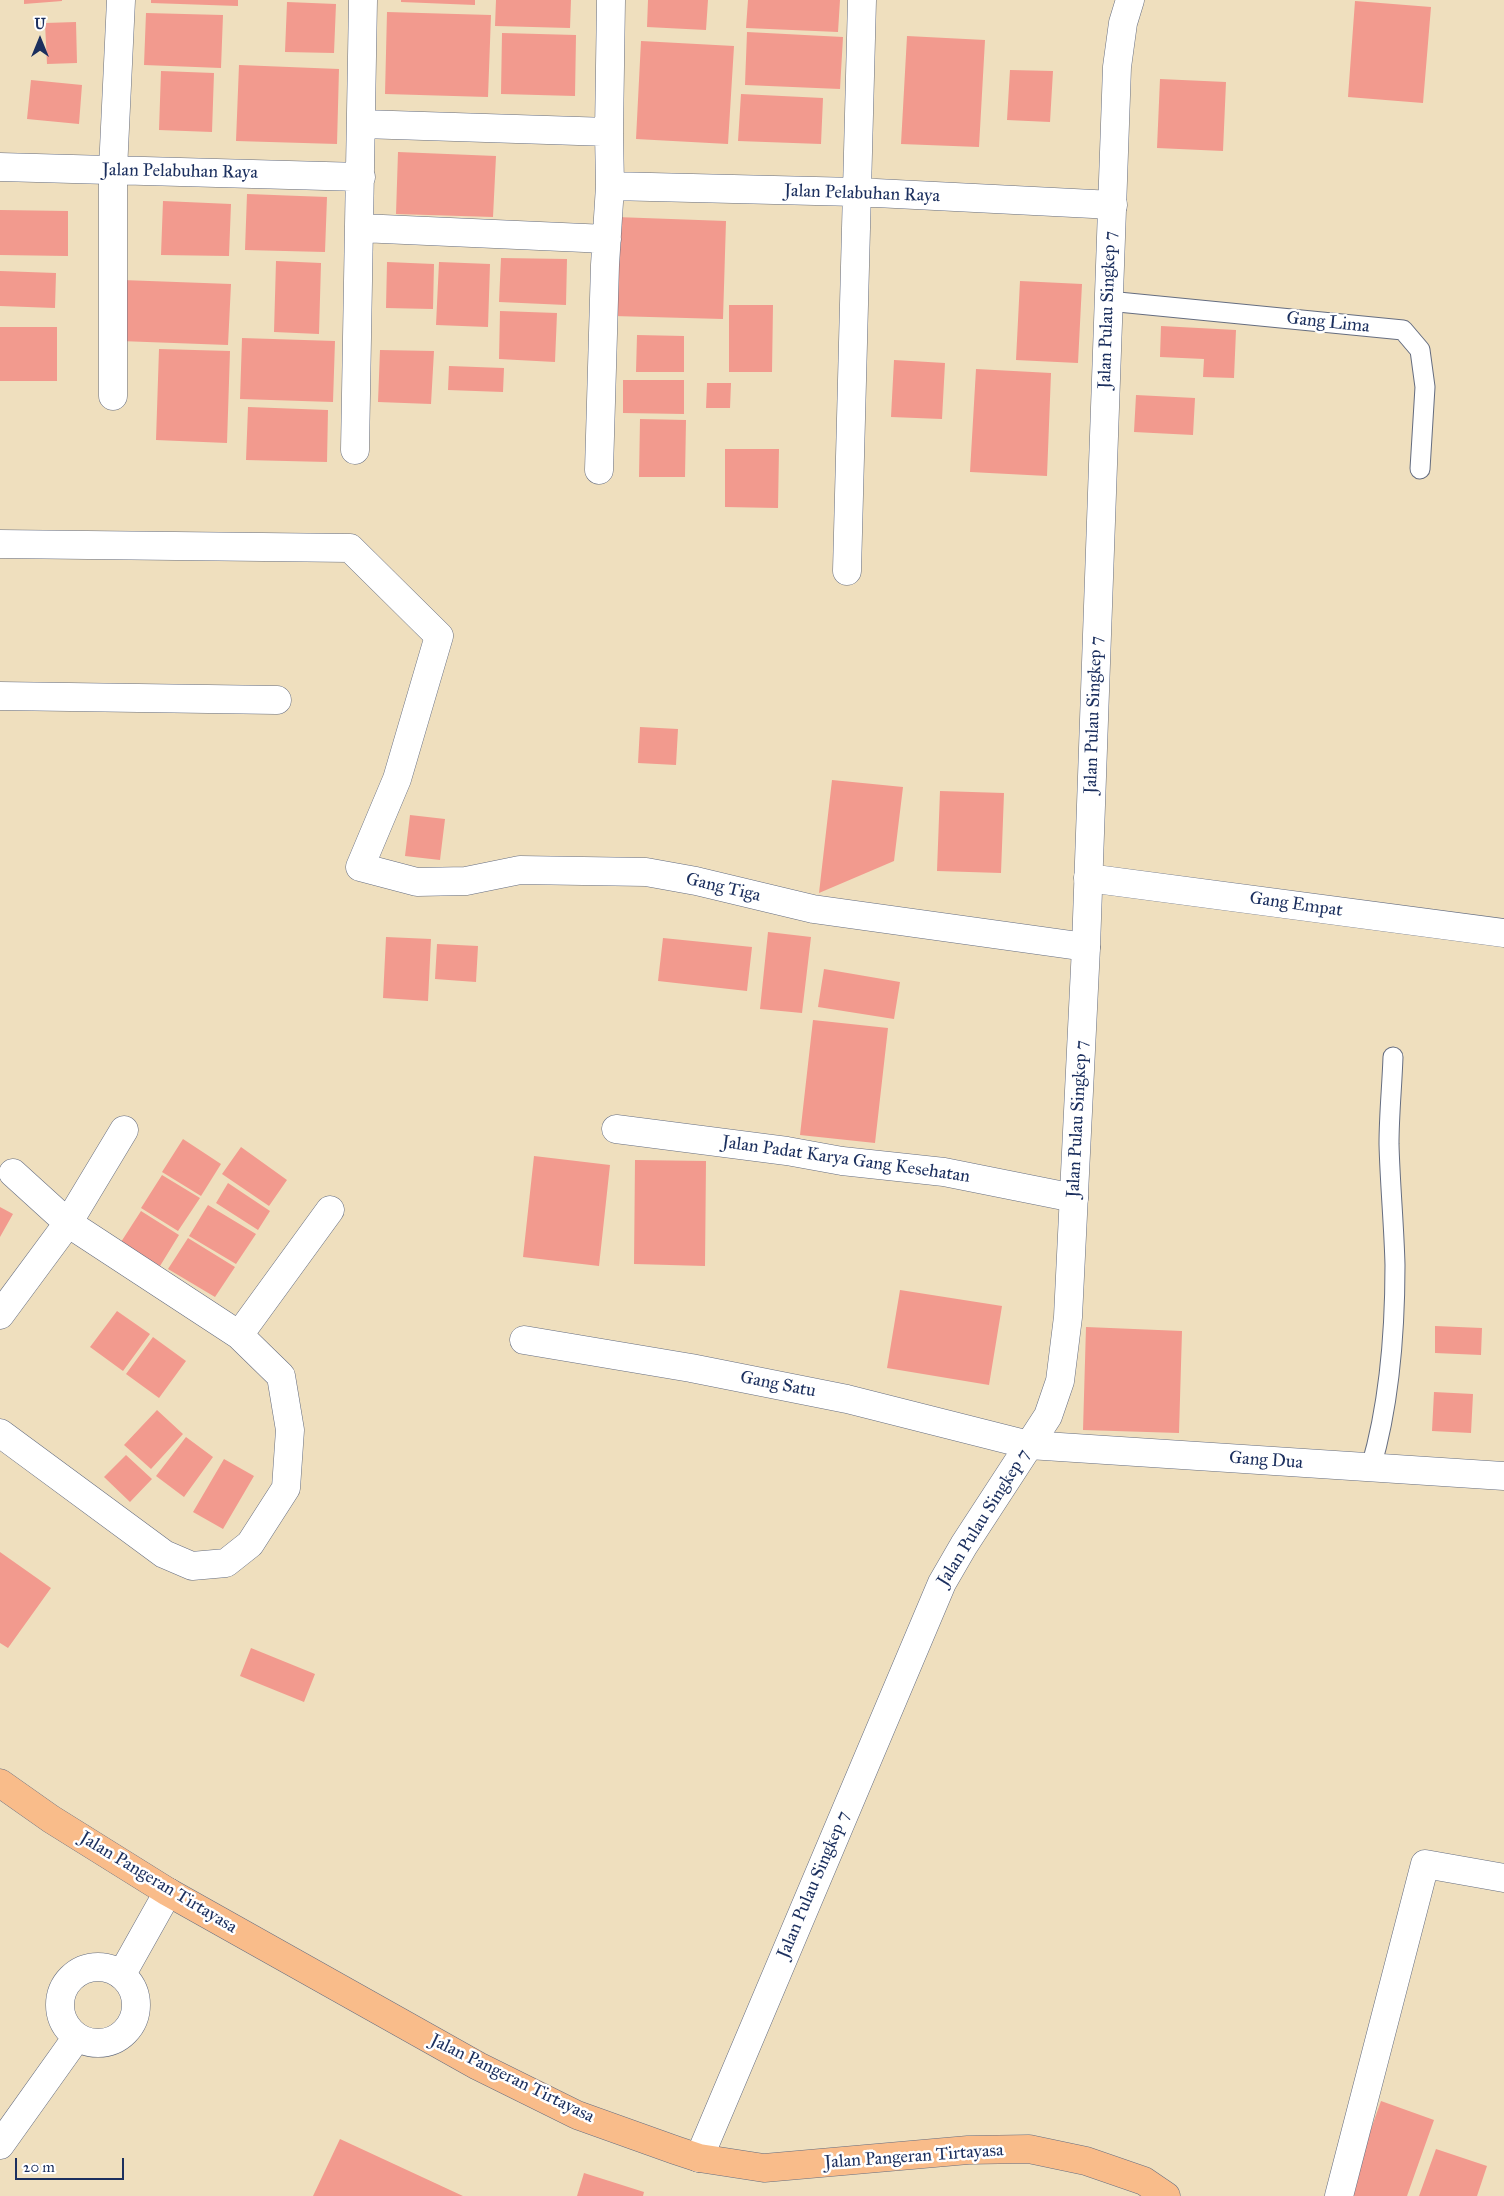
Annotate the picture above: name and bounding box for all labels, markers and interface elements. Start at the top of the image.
north arrow [15,15,65,65]
text: U [34,16,46,33]
street label: Jalan Pelabuhan Raya [102,160,258,184]
street label: Jalan Pelabuhan Raya [784,180,940,208]
street label: Jalan Pulau Singkep 7 [1094,231,1122,389]
street label: Gang Lima [1285,308,1371,338]
street label: Jalan Pulau Singkep 7 [1080,636,1108,794]
street label: Gang Tiga [684,869,762,907]
street label: Gang Empat [1248,888,1344,922]
street label: Jalan Pulau Singkep 7 [1063,1040,1093,1198]
street label: Jalan Padat Karya Gang Kesehatan [721,1132,971,1188]
street label: Gang Satu [738,1367,818,1403]
street label: Jalan Pulau Singkep 7 [933,1445,1035,1591]
street label: Gang Dua [1228,1448,1304,1474]
street label: Jalan Pulau Singkep 7 [773,1808,855,1962]
street label: Jalan Pangeran Tirtayasa [75,1827,241,1939]
street label: Jalan Pangeran Tirtayasa [427,2030,597,2128]
street label: Jalan Pangeran Tirtayasa [824,2140,1004,2174]
scale bar [18,2148,126,2180]
text: 20 m [23,2158,55,2176]

